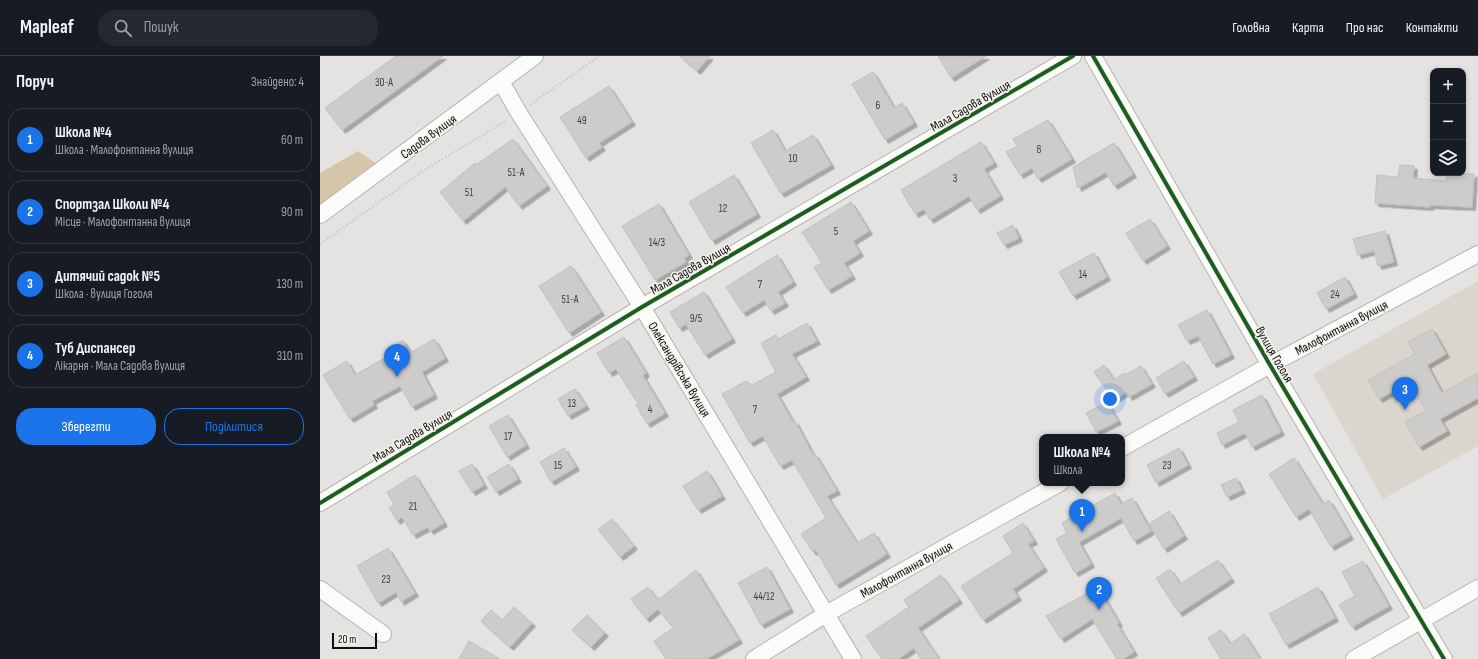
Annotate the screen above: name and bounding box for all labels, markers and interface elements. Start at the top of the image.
search box [98,10,378,46]
text: Mapleaf [20,16,74,39]
icon: search [112,17,134,39]
text: Пошук [144,18,178,37]
text: Головна [1232,19,1270,36]
text: Карта [1292,19,1324,36]
text: Про нас [1346,19,1384,36]
text: Контакти [1406,19,1458,36]
map controls [1430,68,1466,176]
button: + [1430,68,1466,104]
text: Поруч [16,72,54,92]
text: Знайдено: 4 [251,74,304,90]
house number: 30-А [375,76,393,89]
street label: Мала Садова вулиця [928,76,1013,135]
house number: 6 [876,99,881,112]
button: − [1430,104,1466,140]
street label: Садова вулиця [397,111,460,162]
house number: 49 [577,114,587,127]
text: Школа №4 [55,123,112,142]
text: 1 [27,132,33,148]
text: 60 m [281,132,303,148]
button: layers [1430,140,1466,176]
text: Школа · Малофонтанна вулиця [55,142,193,158]
house number: 8 [1037,143,1042,156]
house number: 10 [789,152,797,165]
house number: 51-А [508,166,525,179]
house number: 3 [953,172,958,185]
house number: 51 [465,186,473,199]
text: Спортзал Школи №4 [55,195,169,214]
house number: 12 [719,202,728,215]
text: 2 [27,204,33,220]
text: 90 m [281,204,303,220]
text: Місце · Малофонтанна вулиця [55,214,190,230]
house number: 5 [834,225,838,238]
house number: 14/3 [649,236,666,249]
street label: Мала Садова вулиця [648,239,733,298]
text: Дитячий садок №5 [55,267,160,286]
house number: 14 [1079,268,1088,281]
text: 3 [27,276,33,292]
text: 130 m [277,276,303,292]
house number: 7 [758,278,763,291]
text: Школа · вулиця Гоголя [55,286,153,302]
house number: 24 [1330,288,1340,301]
house number: 51-А [562,293,579,306]
street label: Малофонтанна вулиця [1292,297,1391,359]
house number: 9/5 [690,312,702,325]
street label: Олександрівська вулиця [644,319,714,420]
street label: вулиця Гоголя [1252,324,1297,385]
text: Туб Диспансер [55,339,135,358]
pin: 4 [384,344,410,377]
text: 4 [27,348,33,364]
text: 310 m [277,348,303,364]
text: Лікарня · Мала Садова вулиця [55,358,185,374]
pin: 3 [1392,377,1418,410]
your location [1100,389,1120,409]
house number: 13 [568,397,577,410]
house number: 4 [648,403,653,416]
house number: 7 [753,403,758,416]
street label: Мала Садова вулиця [370,406,455,466]
button: Зберегти [16,408,156,445]
button: Поділитися [164,408,304,445]
house number: 17 [504,430,513,443]
popup [1039,434,1125,486]
text: Школа №4 [1054,443,1110,462]
house number: 15 [554,459,562,472]
house number: 23 [1162,459,1172,472]
text: Школа [1054,462,1082,478]
pin: 1 [1069,499,1095,532]
house number: 21 [409,500,417,513]
street label: Малофонтанна вулиця [858,538,955,602]
house number: 23 [381,573,391,586]
pin: 2 [1086,577,1112,610]
house number: 44/12 [754,590,775,603]
scale bar [332,631,377,650]
text: 20 m [338,633,356,646]

